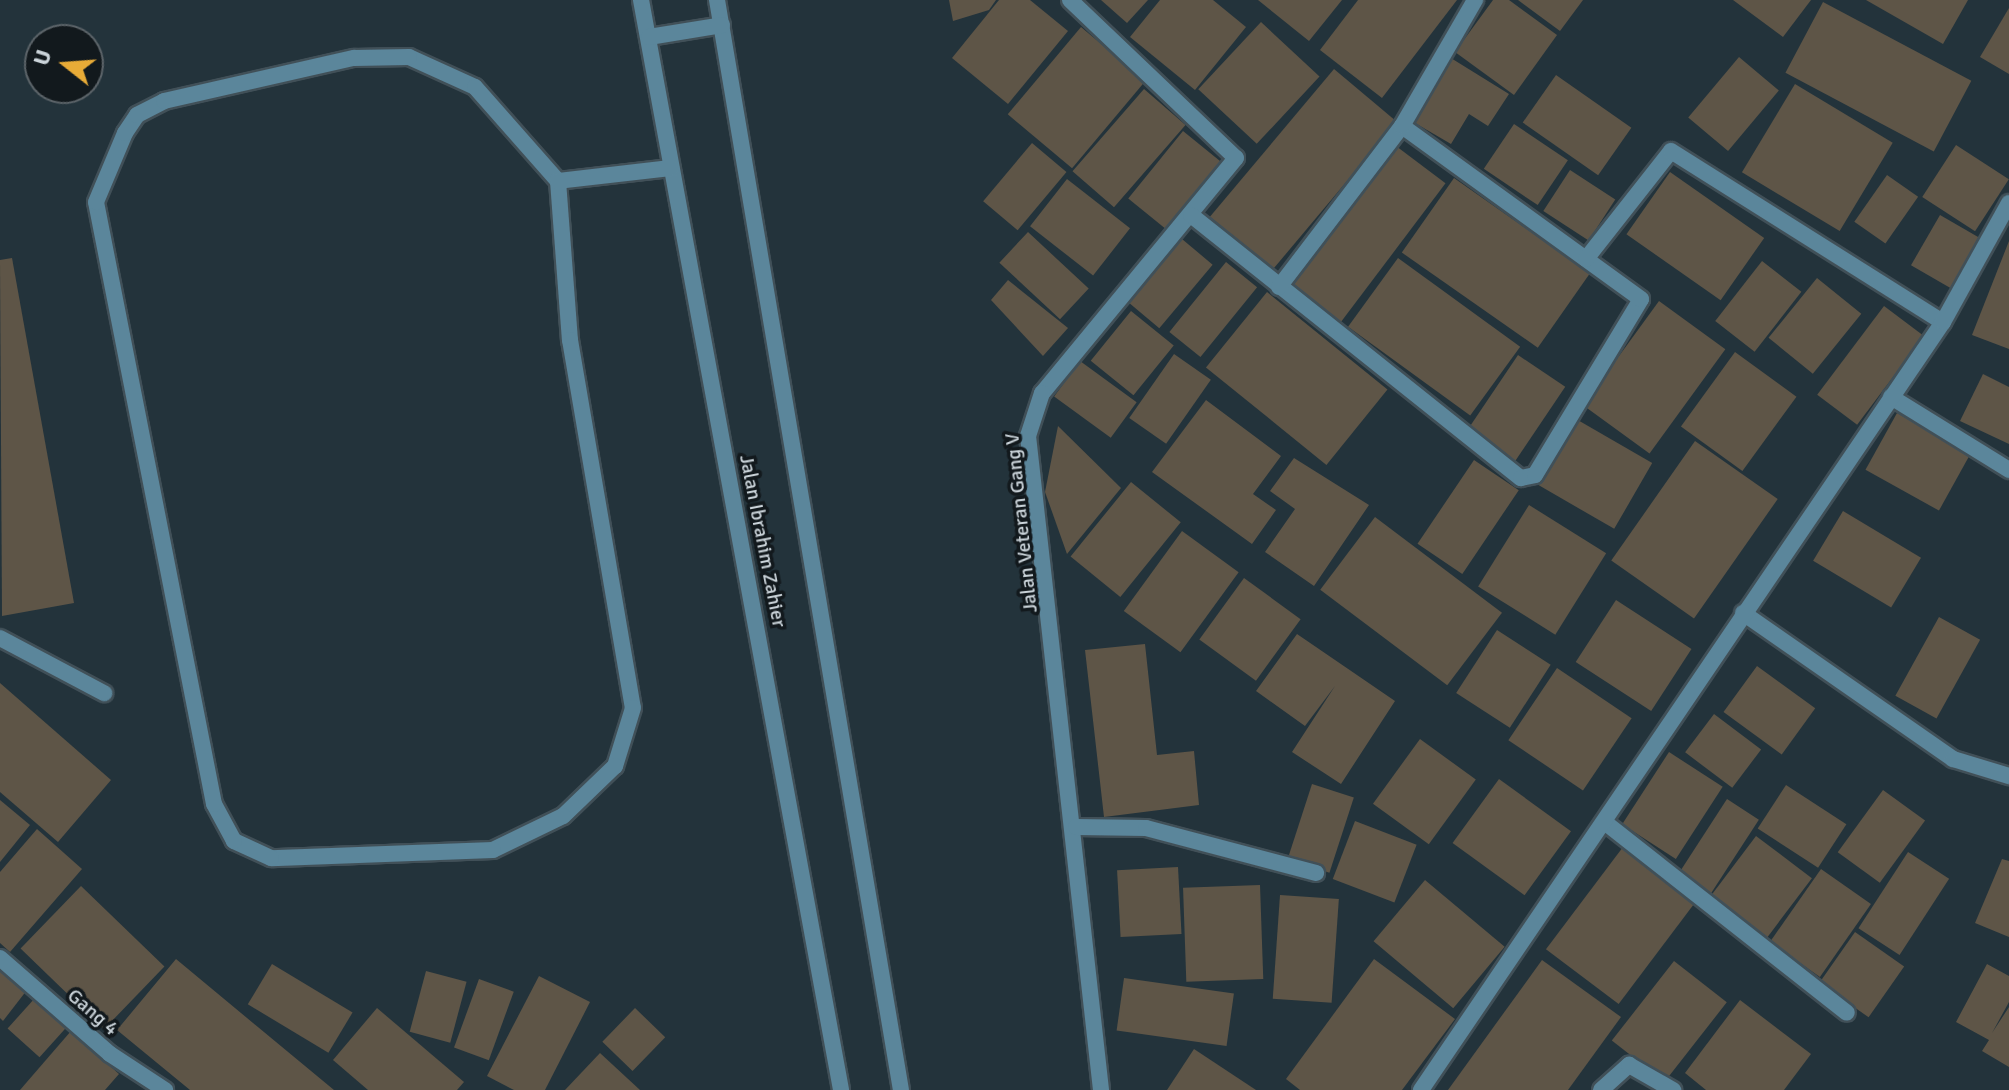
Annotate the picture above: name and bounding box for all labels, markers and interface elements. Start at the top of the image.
north arrow [24,24,104,104]
text: U [27,46,58,68]
street label: Jalan Veteran Gang V [1000,432,1042,614]
street label: Jalan Ibrahim Zahier [735,453,791,629]
street label: Gang 4 [63,983,123,1041]

